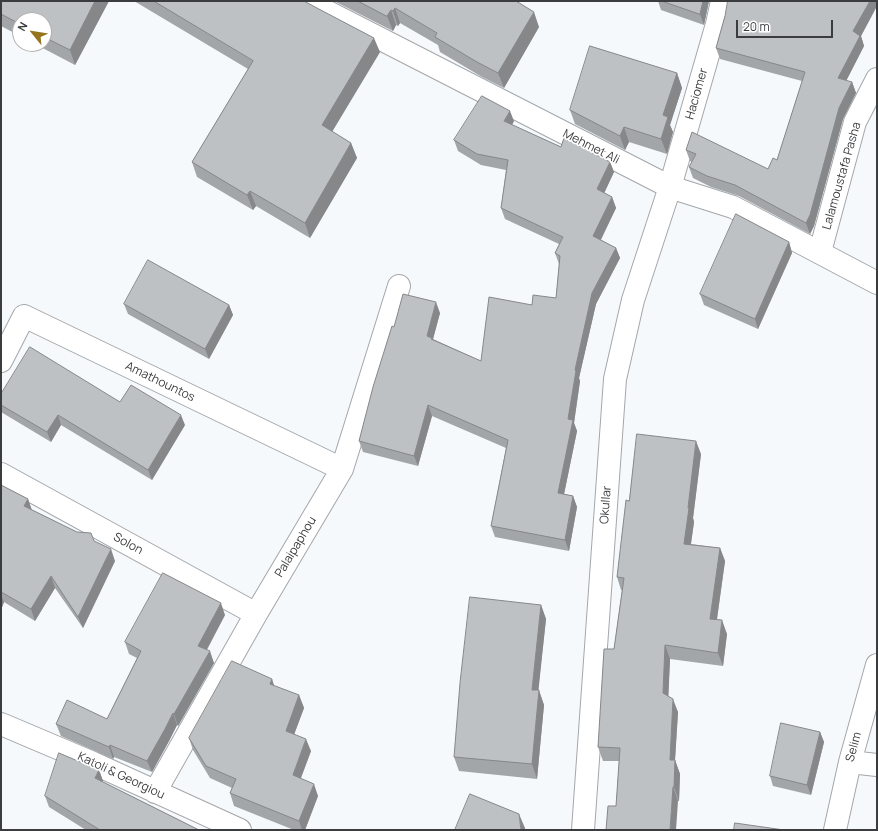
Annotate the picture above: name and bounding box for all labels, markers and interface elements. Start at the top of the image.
north arrow [12,12,52,52]
scale bar [738,12,835,38]
text: 20 m [743,18,770,35]
text: N [14,19,31,33]
street label: Haciomer [683,67,711,121]
street label: Lalamoustafa Pasha [820,121,864,231]
street label: Mehmet Ali [560,127,622,167]
street label: Amathountos [123,359,197,405]
street label: Okullar [597,485,615,525]
street label: Palaipaphou [272,514,320,580]
street label: Solon [111,530,145,558]
street label: Selim [843,731,865,763]
street label: Katoli & Georgiou [75,750,167,802]

